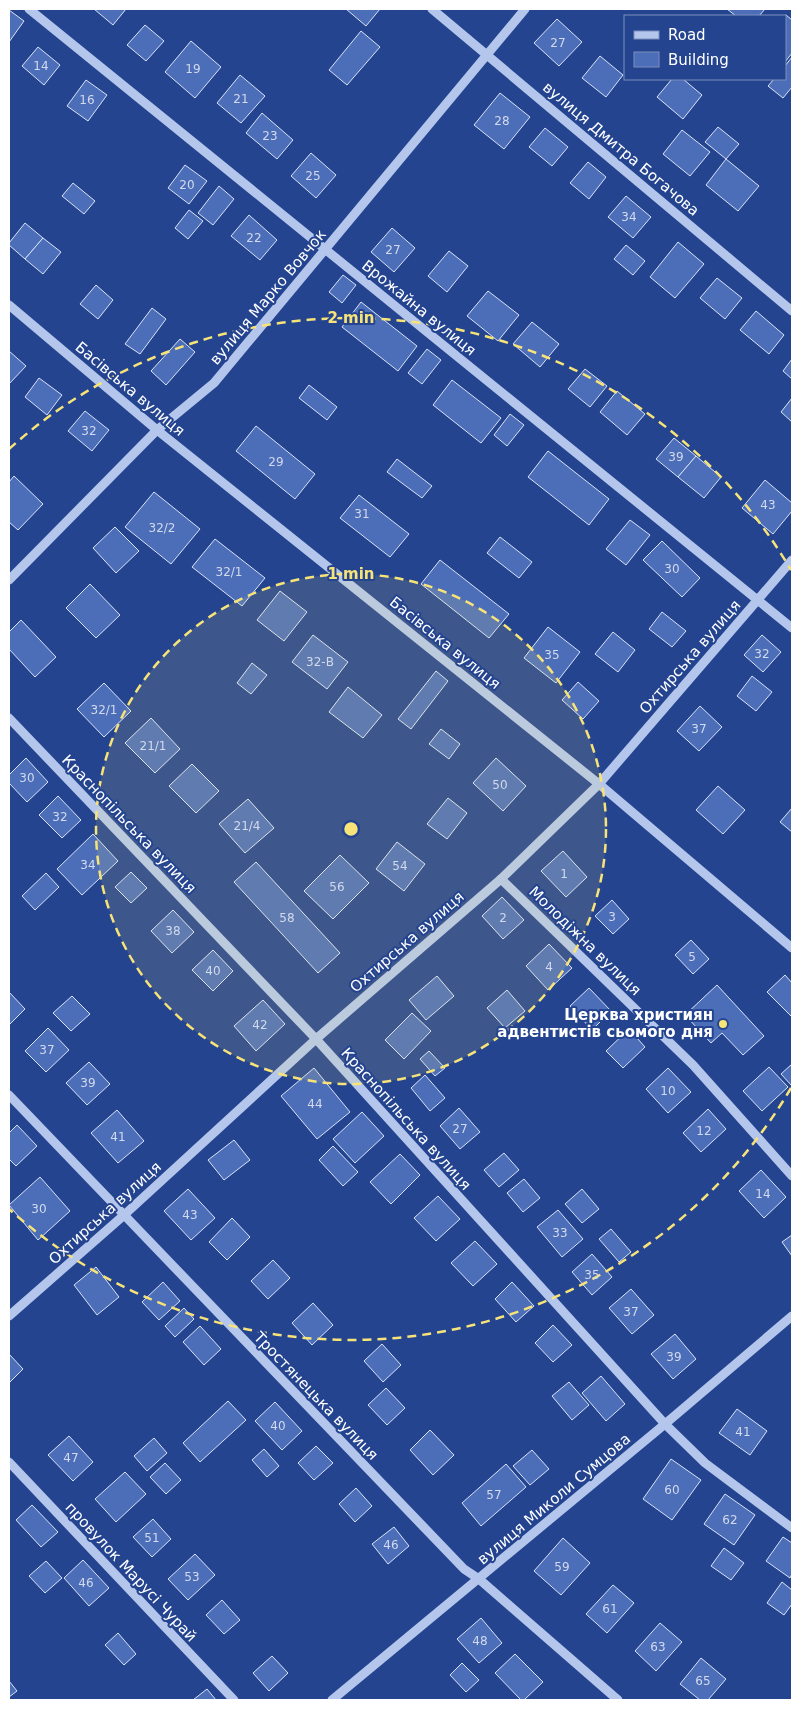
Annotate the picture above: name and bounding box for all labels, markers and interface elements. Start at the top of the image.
legend [624,15,786,80]
text: Road [668,26,706,44]
house number: 27 [550,36,566,50]
text: Building [668,51,729,69]
house number: 14 [33,59,49,73]
house number: 19 [185,62,201,76]
street label: вулиця Дмитра Богачова [539,78,703,220]
house number: 21 [233,92,249,106]
house number: 16 [79,93,95,107]
house number: 28 [494,114,510,128]
house number: 23 [262,129,278,143]
house number: 25 [305,169,321,183]
house number: 20 [179,178,195,192]
house number: 34 [621,210,637,224]
street label: вулиця Марко Вовчок [206,226,330,368]
house number: 22 [246,231,262,245]
house number: 27 [385,243,401,257]
street label: Врожайна вулиця [358,256,480,360]
text: 2 min [327,309,375,327]
street label: Басівська вулиця [72,338,188,440]
house number: 32 [81,424,97,438]
house number: 39 [668,450,684,464]
house number: 29 [268,455,284,469]
house number: 43 [760,498,776,512]
house number: 31 [354,507,370,521]
house number: 32/2 [149,521,175,535]
house number: 30 [664,562,680,576]
house number: 32/1 [216,565,242,579]
text: 1 min [327,565,375,583]
street label: Басівська вулиця [386,593,504,693]
street label: Охтирська вулиця [636,596,744,718]
house number: 32 [754,647,770,661]
house number: 35 [544,648,560,662]
house number: 32-В [306,655,334,669]
house number: 32/1 [91,703,117,717]
house number: 37 [691,722,707,736]
house number: 21/1 [140,739,166,753]
street label: Краснопільська вулиця [58,751,200,897]
house number: 30 [19,771,35,785]
house number: 50 [492,778,508,792]
house number: 32 [52,810,68,824]
house number: 21/4 [234,819,260,833]
centre of rings [342,820,360,838]
house number: 34 [80,858,96,872]
house number: 54 [392,859,408,873]
house number: 1 [560,867,568,881]
house number: 56 [329,880,345,894]
street label: Молодіжна вулиця [525,883,645,999]
street label: Охтирська вулиця [346,888,468,996]
house number: 3 [608,910,616,924]
house number: 58 [279,911,295,925]
house number: 2 [499,911,507,925]
house number: 38 [165,924,181,938]
house number: 5 [688,950,696,964]
house number: 4 [545,960,553,974]
house number: 40 [205,964,221,978]
place label: Церква християн адвентистів сьомого дня [497,1006,713,1041]
house number: 42 [252,1018,268,1032]
marker: Церква християн адвентистів сьомого дня [717,1018,729,1030]
house number: 37 [39,1043,55,1057]
street label: Краснопільська вулиця [337,1044,475,1194]
house number: 39 [80,1076,96,1090]
house number: 10 [660,1084,676,1098]
house number: 44 [307,1097,323,1111]
house number: 27 [452,1122,468,1136]
house number: 12 [696,1124,712,1138]
house number: 41 [110,1130,126,1144]
street label: Охтирська вулиця [45,1158,165,1268]
house number: 14 [755,1187,771,1201]
house number: 30 [31,1202,47,1216]
house number: 43 [182,1208,198,1222]
house number: 33 [552,1226,568,1240]
house number: 35 [584,1268,600,1282]
house number: 37 [623,1305,639,1319]
street label: Тростянецька вулиця [249,1327,382,1464]
house number: 39 [666,1350,682,1364]
house number: 40 [270,1419,286,1433]
house number: 41 [735,1425,751,1439]
street label: вулиця Миколи Сумцова [474,1430,634,1568]
house number: 47 [63,1451,79,1465]
house number: 60 [664,1483,680,1497]
house number: 57 [486,1488,502,1502]
street label: провулок Марусі Чурай [62,1499,200,1645]
house number: 62 [722,1513,738,1527]
house number: 51 [144,1531,160,1545]
house number: 46 [383,1538,399,1552]
house number: 59 [554,1560,570,1574]
house number: 53 [184,1570,200,1584]
house number: 46 [78,1576,94,1590]
house number: 61 [602,1602,618,1616]
house number: 48 [472,1634,488,1648]
house number: 63 [650,1640,666,1654]
house number: 65 [695,1674,711,1688]

